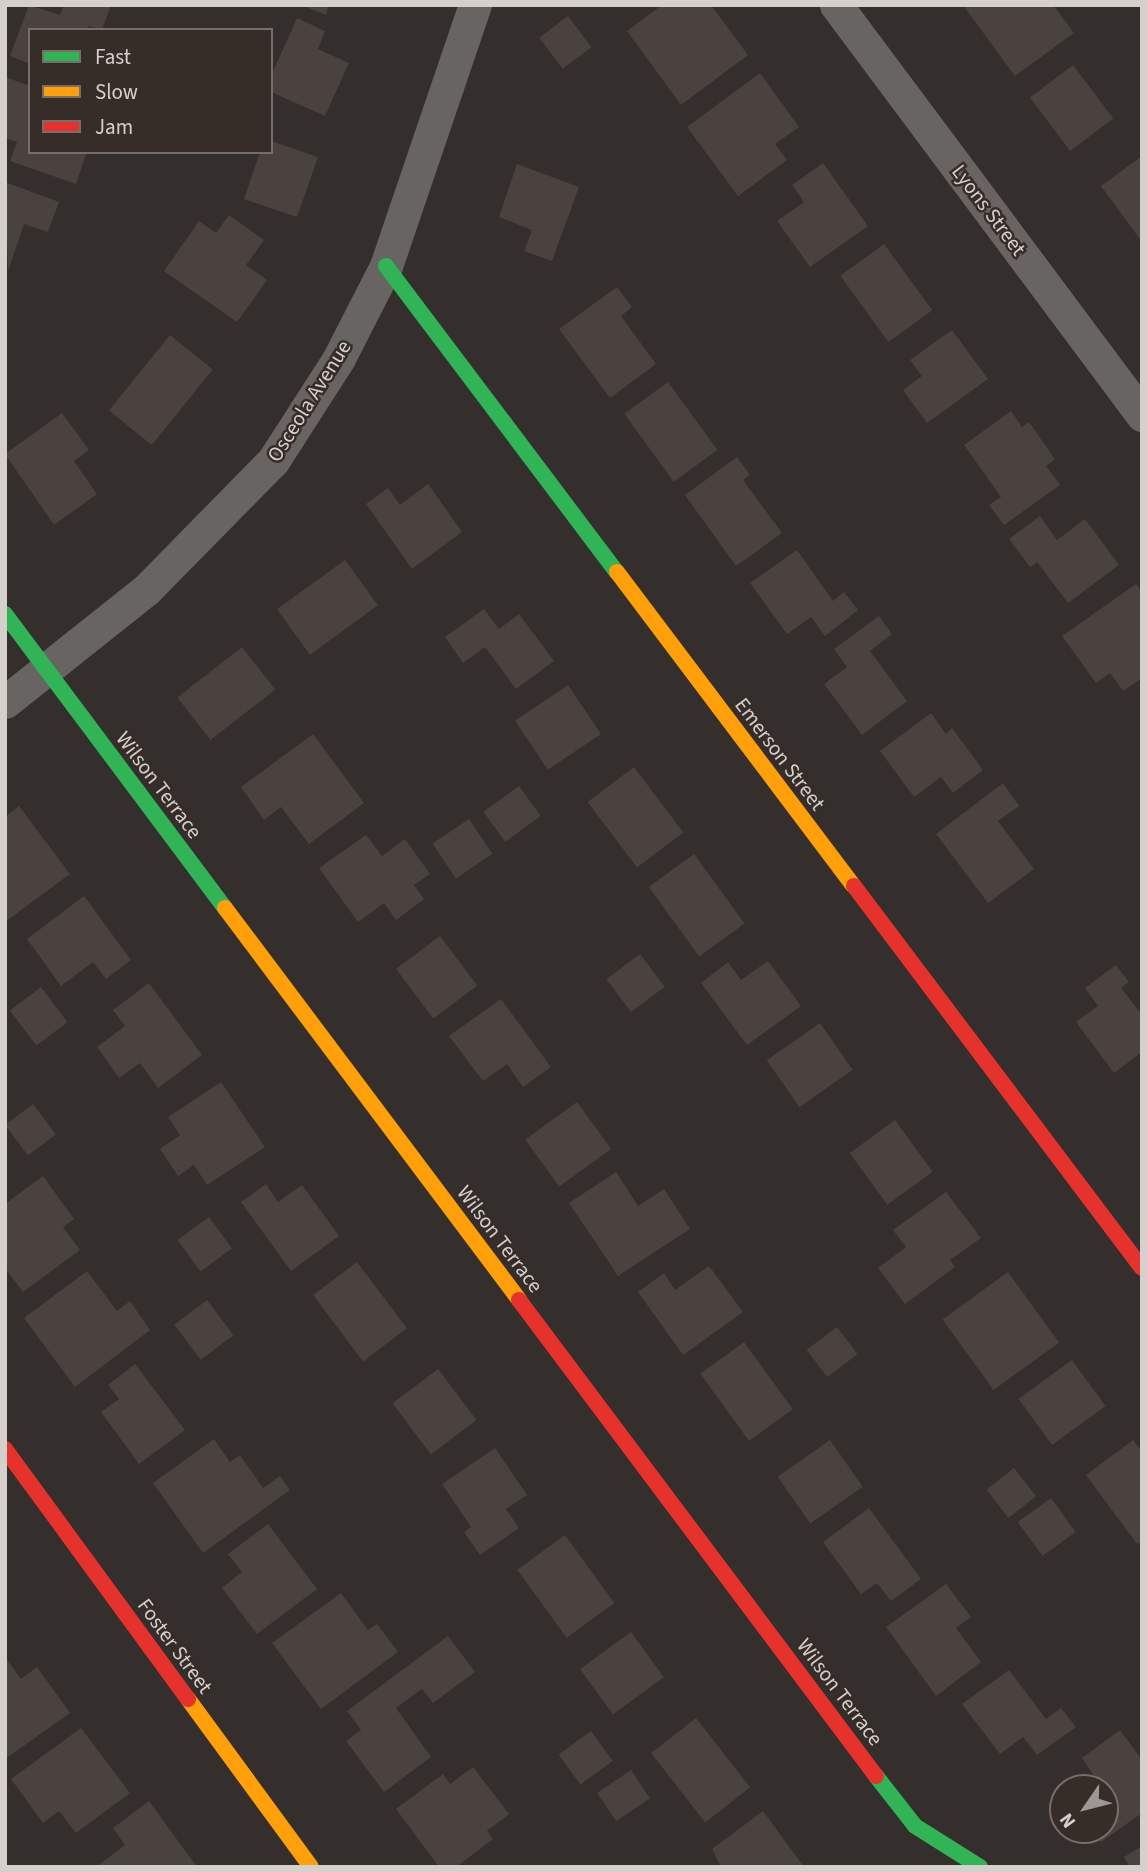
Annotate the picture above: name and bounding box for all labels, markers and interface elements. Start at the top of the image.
legend [28,28,273,154]
text: Fast [95,42,131,72]
text: Slow [95,77,138,107]
text: Jam [95,112,133,142]
street label: Lyons Street [947,159,1031,261]
street label: Osceola Avenue [262,336,356,466]
street label: Emerson Street [729,693,831,815]
street label: Wilson Terrace [111,727,207,843]
street label: Wilson Terrace [452,1181,548,1297]
street label: Foster Street [132,1594,218,1698]
street label: Wilson Terrace [792,1634,888,1750]
north arrow [1049,1774,1119,1844]
text: N [1053,1807,1083,1833]

